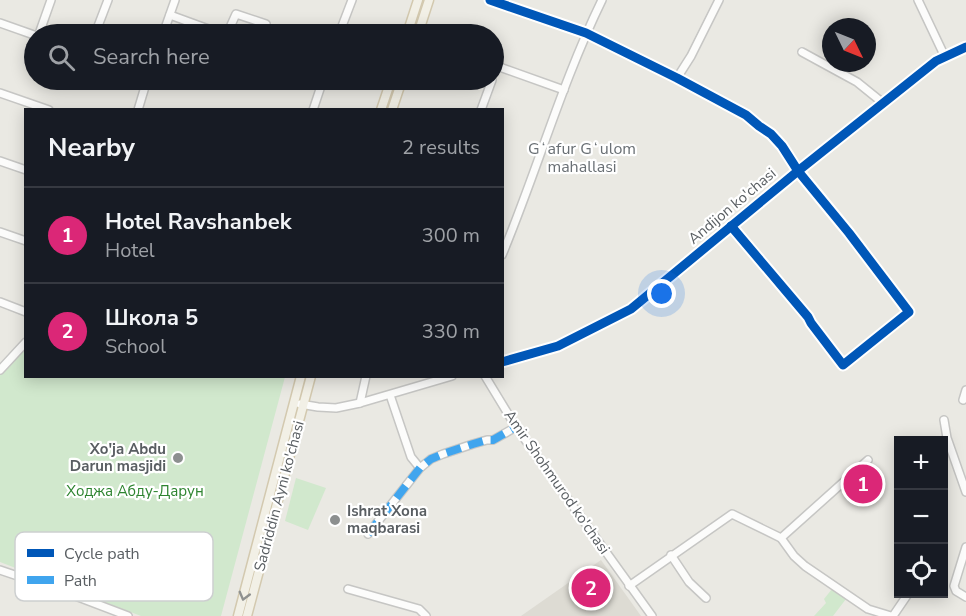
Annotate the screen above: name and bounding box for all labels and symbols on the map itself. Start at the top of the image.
north arrow [822,18,876,72]
district label: Gʻafur Gʻulom mahallasi [528,138,636,178]
street label: Andijon ko'chasi [684,163,780,249]
your location [647,279,676,308]
street label: Amir Shohmurod ko'chasi [500,406,614,558]
street label: Sadriddin Ayni ko'chasi [249,418,309,574]
place label: Xo'ja Abdu Darun masjidi [70,439,166,476]
marker: Xo'ja Abdu Darun masjidi [171,451,185,465]
pin: 1 [844,462,882,506]
park label: Ходжа Абду-Дарун [66,481,204,501]
place label: Ishrat Хоnа mаqbаrasi [347,501,427,538]
marker: Ishrat Хоnа mаqbаrasi [328,513,342,527]
legend [15,532,213,601]
text: Cycle path [64,543,140,565]
pin: 2 [572,566,610,610]
text: Path [64,570,97,592]
one-way arrow [238,590,251,600]

